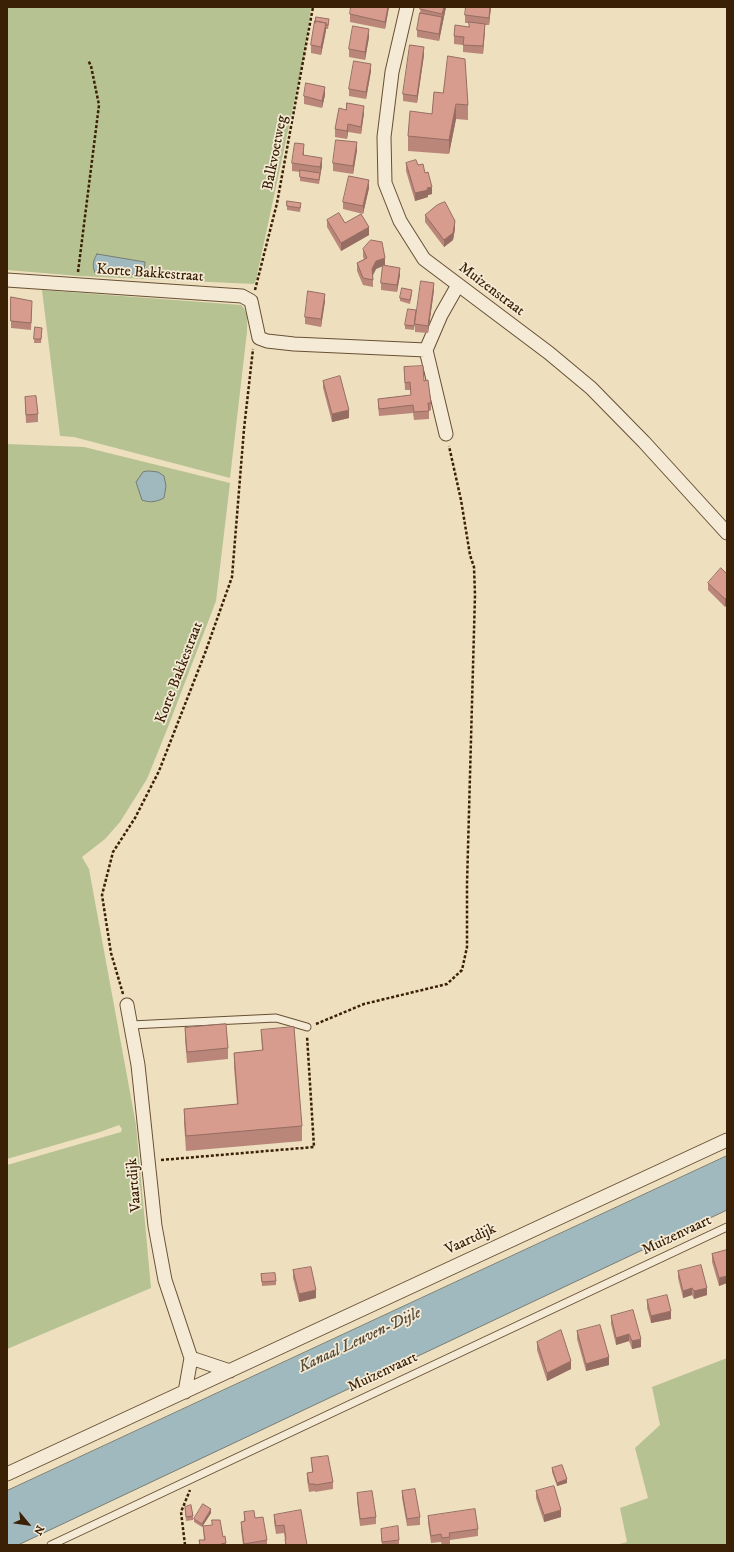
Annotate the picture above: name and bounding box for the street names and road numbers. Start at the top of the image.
street label: Balkvoetweg [260,114,292,192]
street label: Muizenstraat [454,259,528,321]
street label: Korte Bakkestraat [96,261,204,287]
street label: Korte Bakkestraat [152,620,208,726]
street label: Vaartdijk [124,1157,146,1213]
street label: Muizenvaart [639,1212,715,1260]
street label: Vaartdijk [443,1220,499,1260]
street label: Muizenvaart [345,1349,421,1397]

